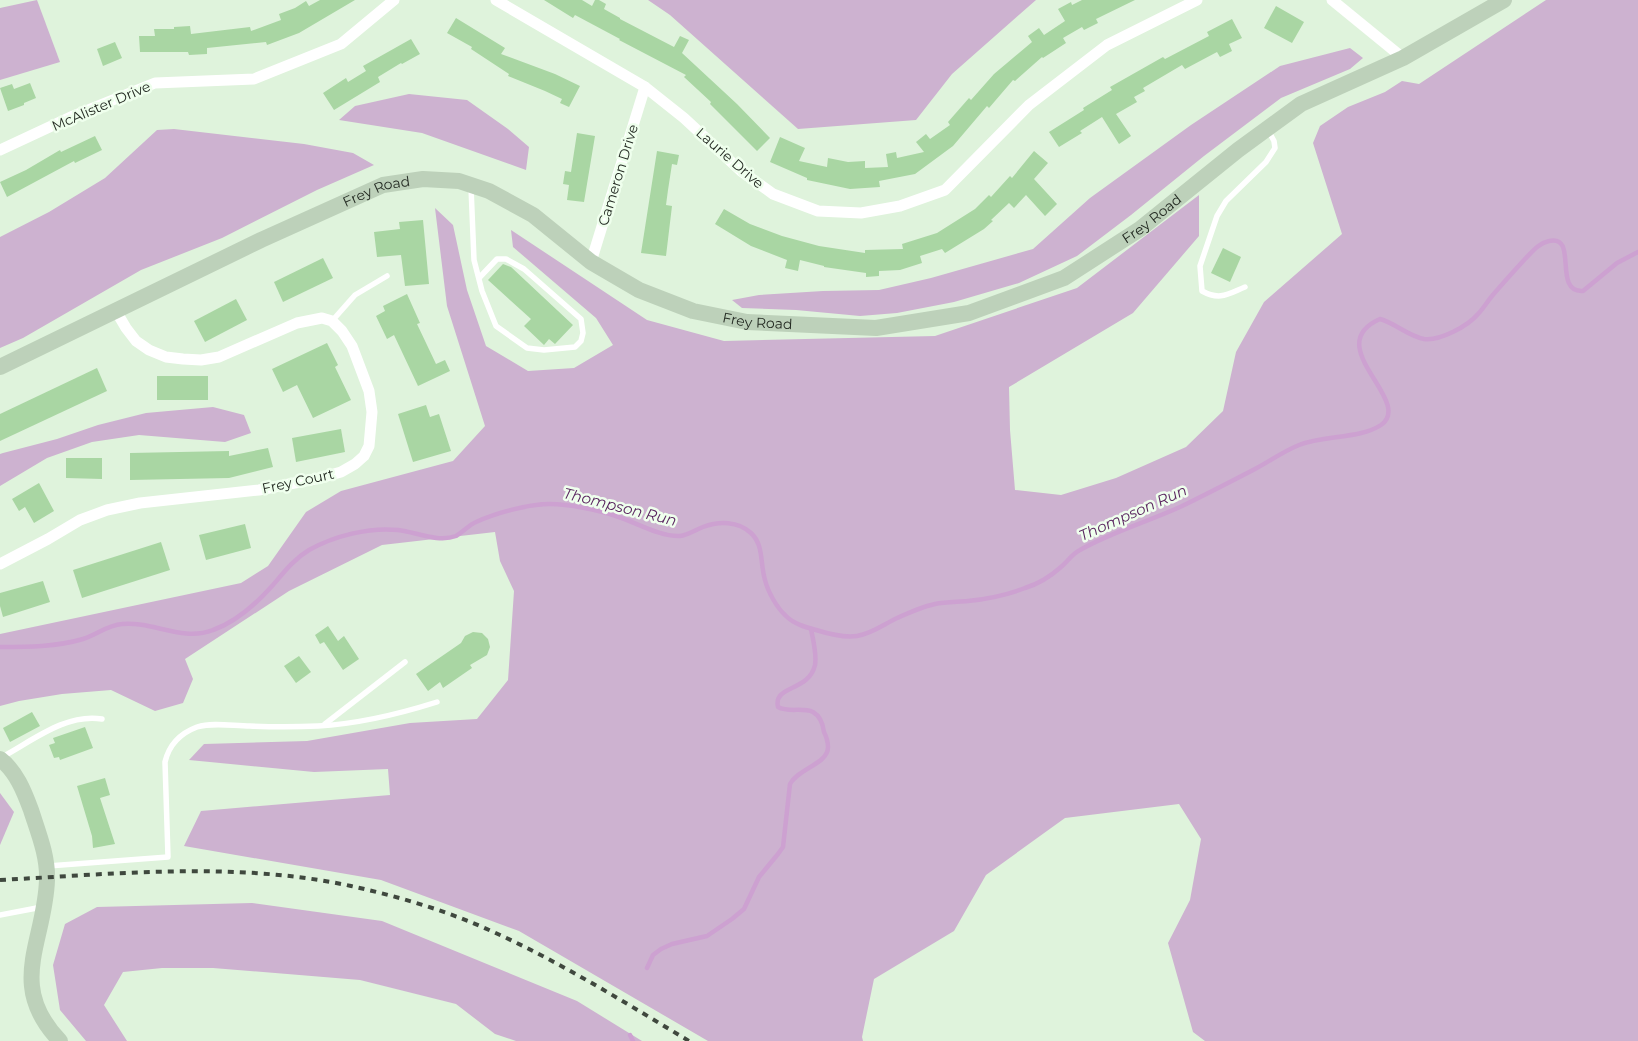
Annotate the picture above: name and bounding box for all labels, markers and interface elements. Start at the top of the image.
street label: McAlister Drive [49,77,153,135]
street label: Cameron Drive [594,122,642,228]
street label: Laurie Drive [692,124,768,192]
street label: Frey Road [340,172,411,211]
street label: Frey Road [1118,190,1185,247]
street label: Frey Road [721,308,793,333]
street label: Frey Court [260,465,336,497]
water label: Thompson Run [1076,480,1190,545]
water label: Thompson Run [561,483,679,530]

